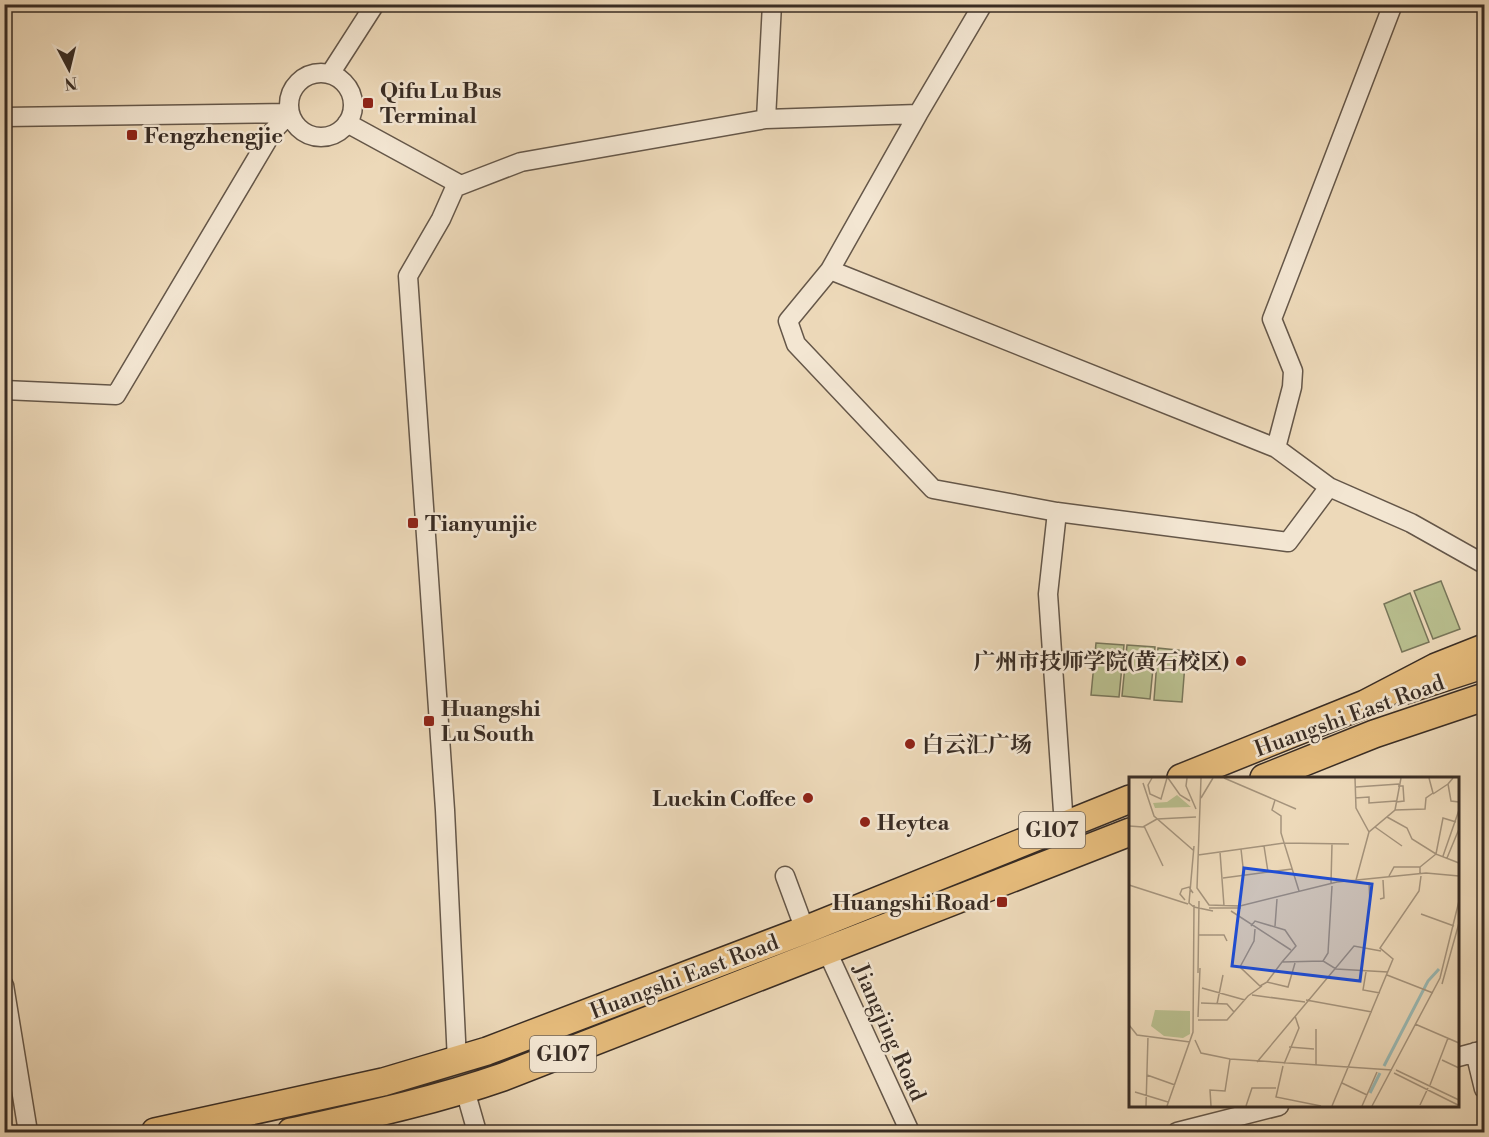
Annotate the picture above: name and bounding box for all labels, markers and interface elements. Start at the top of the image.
north arrow [39,39,99,99]
text: N [63,72,78,94]
place label: Qifu Lu Bus Terminal [380,78,501,130]
marker: Qifu Lu Bus Terminal [361,96,375,110]
place label: Fengzhengjie [144,123,283,150]
marker: Fengzhengjie [125,128,139,142]
place label: Tianyunjie [425,511,537,538]
marker: Tianyunjie [406,516,420,530]
place label: 广州市技师学院(黄石校区) [973,649,1229,676]
marker: 广州市技师学院(黄石校区) [1234,654,1248,668]
street label: Huangshi East Road [1251,669,1448,763]
place label: Huangshi Lu South [441,696,541,748]
marker: Huangshi Lu South [422,714,436,728]
place label: 白云汇广场 [922,732,1032,759]
marker: 白云汇广场 [903,737,917,751]
inset map [1129,777,1459,1107]
place label: Luckin Coffee [652,786,796,813]
marker: Luckin Coffee [801,791,815,805]
place label: Heytea [877,810,951,837]
road number: G107 [1019,812,1085,848]
marker: Heytea [858,815,872,829]
place label: Huangshi Road [832,890,990,917]
marker: Huangshi Road [995,895,1009,909]
street label: Huangshi East Road [586,929,783,1026]
street label: Jiangjing Road [846,959,931,1106]
road number: G107 [530,1036,596,1072]

